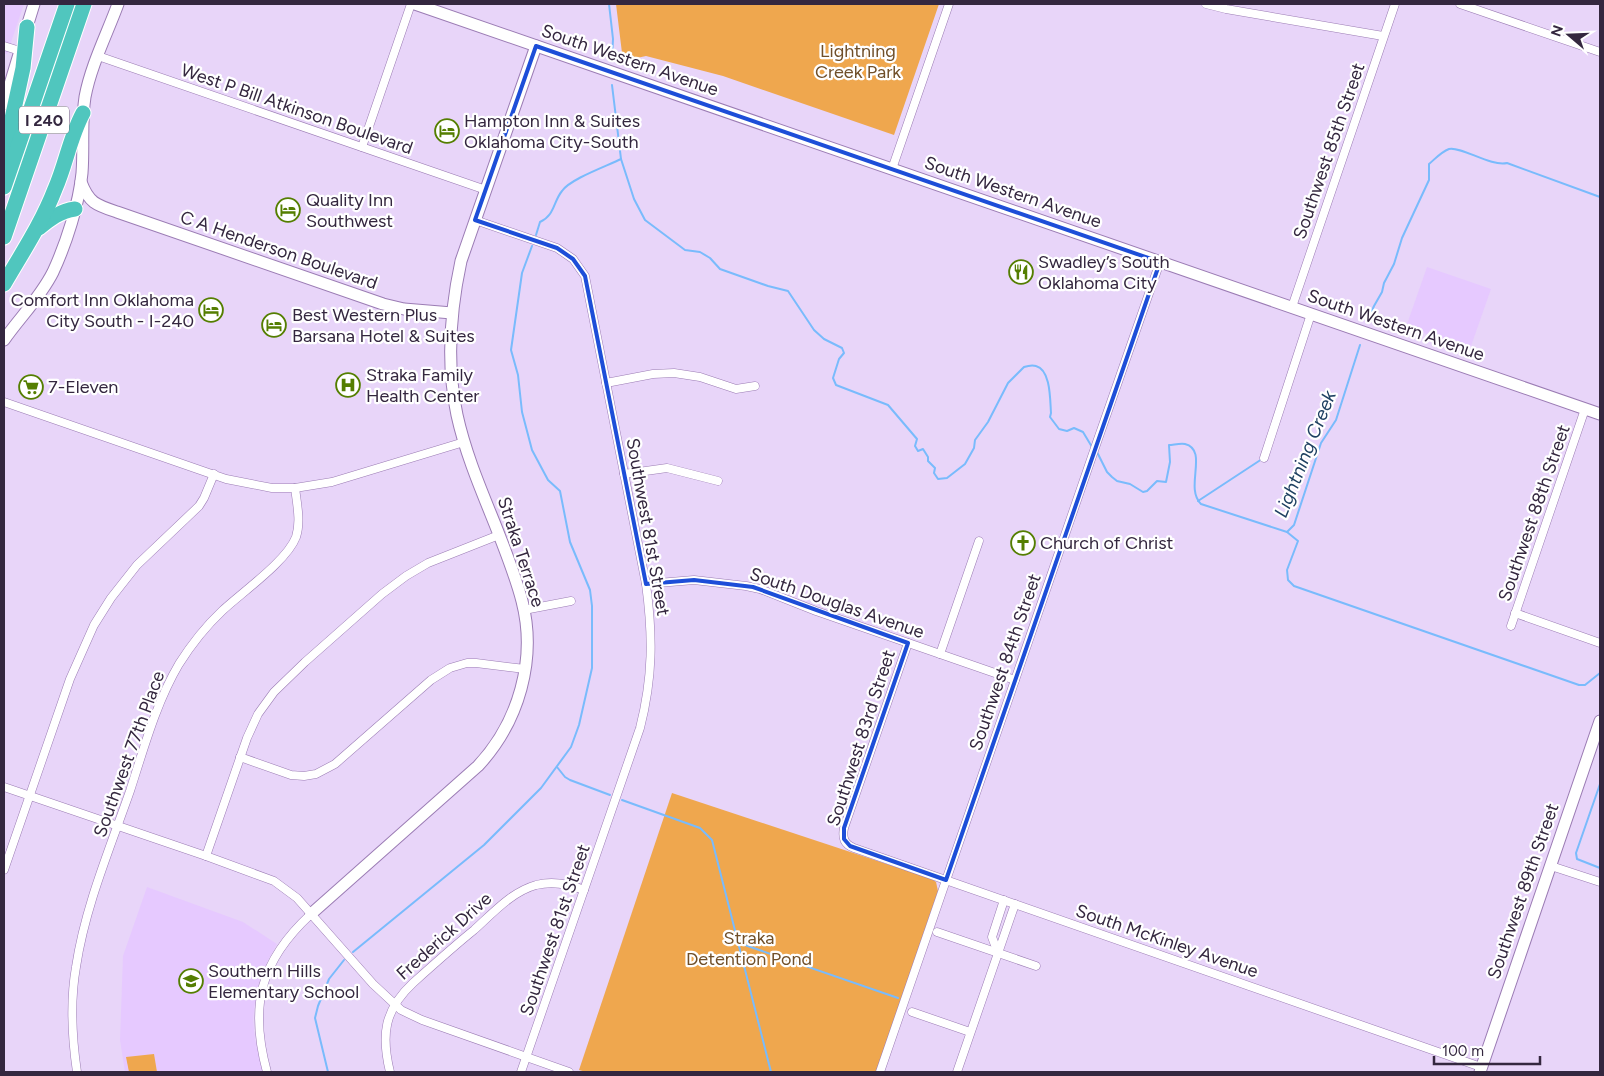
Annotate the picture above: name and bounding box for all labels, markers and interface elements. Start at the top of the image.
north arrow [1544,10,1594,60]
street label: South Western Avenue [539,19,721,101]
text: N [1547,23,1567,39]
park label: Lightning Creek Park [815,40,901,83]
street label: West P Bill Atkinson Boulevard [178,59,416,159]
street label: Southwest 85th Street [1289,60,1370,242]
road number: I 240 [19,106,69,134]
place label: Hampton Inn & Suites Oklahoma City-South [464,110,640,153]
hotel icon: Hampton Inn & Suites Oklahoma City-South [434,118,460,144]
street label: South Western Avenue [922,151,1104,233]
place label: Quality Inn Southwest [306,189,393,232]
hotel icon: Quality Inn Southwest [275,197,301,223]
street label: C A Henderson Boulevard [177,206,381,294]
place label: Swadley’s South Oklahoma City [1038,251,1169,294]
restaurant icon: Swadley’s South Oklahoma City [1008,259,1034,285]
street label: South Western Avenue [1305,284,1487,366]
place label: Comfort Inn Oklahoma City South - I-240 [11,289,194,332]
hotel icon: Comfort Inn Oklahoma City South - I-240 [198,297,224,323]
place label: Best Western Plus Barsana Hotel & Suites [292,304,475,347]
hotel icon: Best Western Plus Barsana Hotel & Suites [261,312,287,338]
place label: Straka Family Health Center [366,364,479,407]
hospital icon: Straka Family Health Center [335,372,361,398]
supermarket icon: 7-Eleven [18,374,44,400]
place label: 7-Eleven [48,376,118,398]
water label: Lightning Creek [1269,386,1341,521]
street label: Southwest 88th Street [1493,422,1575,604]
street label: Southwest 81st Street [622,436,675,618]
street label: Straka Terrace [493,494,549,610]
church icon: Church of Christ [1010,530,1036,556]
place label: Church of Christ [1040,532,1174,554]
street label: South Douglas Avenue [747,563,927,643]
street label: Southwest 84th Street [964,571,1046,753]
street label: Southwest 83rd Street [822,647,900,829]
street label: Southwest 77th Place [89,668,169,840]
street label: Southwest 89th Street [1483,800,1564,982]
street label: Southwest 81st Street [515,841,595,1019]
street label: Frederick Drive [392,887,496,985]
street label: South McKinley Avenue [1073,899,1261,983]
park label: Straka Detention Pond [686,927,812,970]
place label: Southern Hills Elementary School [208,960,359,1003]
school or university icon: Southern Hills Elementary School [178,968,204,994]
scale bar [1434,1034,1540,1066]
text: 100 m [1442,1042,1484,1060]

